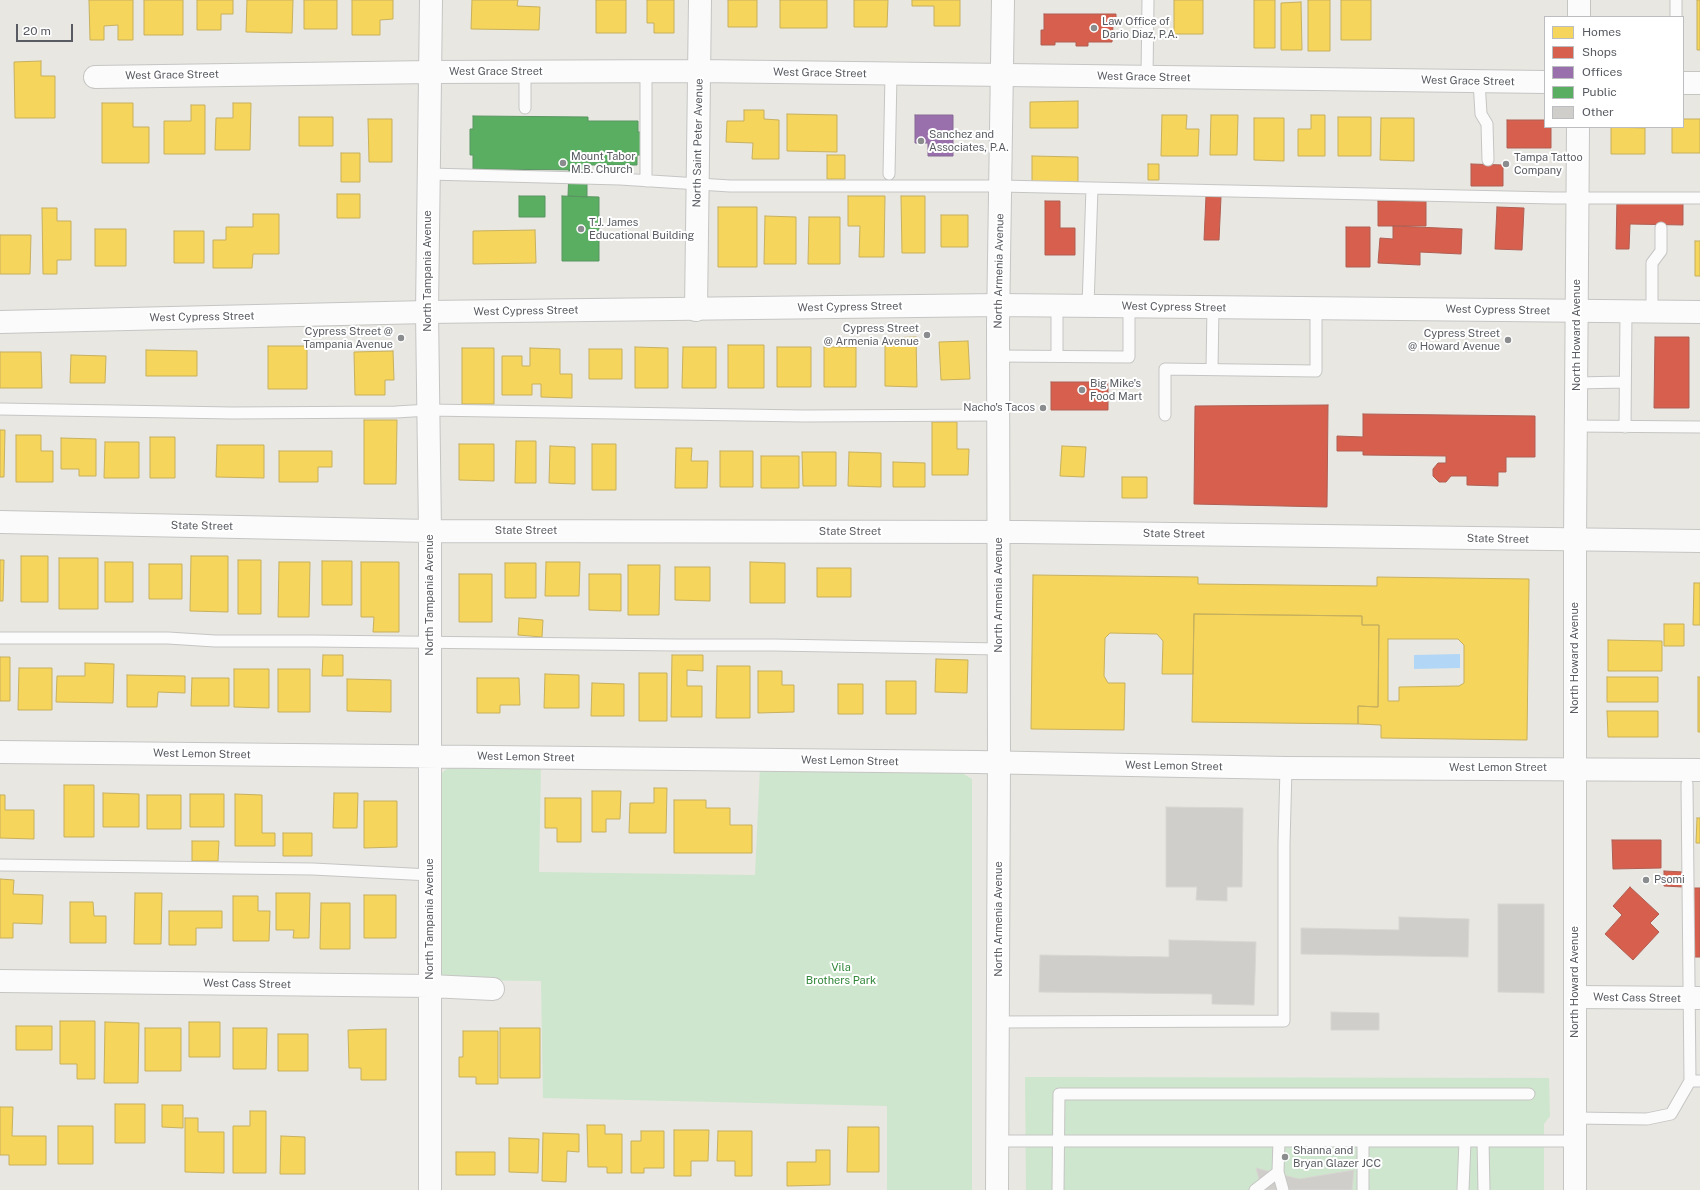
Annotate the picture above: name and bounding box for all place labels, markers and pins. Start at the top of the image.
place label: Law Office of Dario Diaz, P.A. [1102,15,1178,41]
marker: Law Office of Dario Diaz, P.A. [1089,23,1099,33]
place label: Sanchez and Associates, P.A. [929,128,1009,154]
marker: Sanchez and Associates, P.A. [916,136,926,146]
place label: Mount Tabor M.B. Church [571,150,635,176]
place label: Tampa Tattoo Company [1514,151,1583,177]
marker: Mount Tabor M.B. Church [558,158,568,168]
marker: Tampa Tattoo Company [1501,159,1511,169]
place label: T.J. James Educational Building [589,216,694,242]
marker: T.J. James Educational Building [576,224,586,234]
place label: Cypress Street @ Armenia Avenue [824,322,919,348]
place label: Cypress Street @ Tampania Avenue [303,325,393,351]
place label: Cypress Street @ Howard Avenue [1408,327,1500,353]
marker: Cypress Street @ Armenia Avenue [922,330,932,340]
marker: Cypress Street @ Tampania Avenue [396,333,406,343]
marker: Cypress Street @ Howard Avenue [1503,335,1513,345]
place label: Big Mike's Food Mart [1090,377,1142,403]
marker: Big Mike's Food Mart [1077,385,1087,395]
place label: Nacho's Tacos [963,401,1035,415]
marker: Nacho's Tacos [1038,403,1048,413]
place label: Psomi [1654,873,1685,887]
marker: Psomi [1641,875,1651,885]
place label: Shanna and Bryan Glazer JCC [1293,1144,1381,1170]
marker: Shanna and Bryan Glazer JCC [1280,1152,1290,1162]

